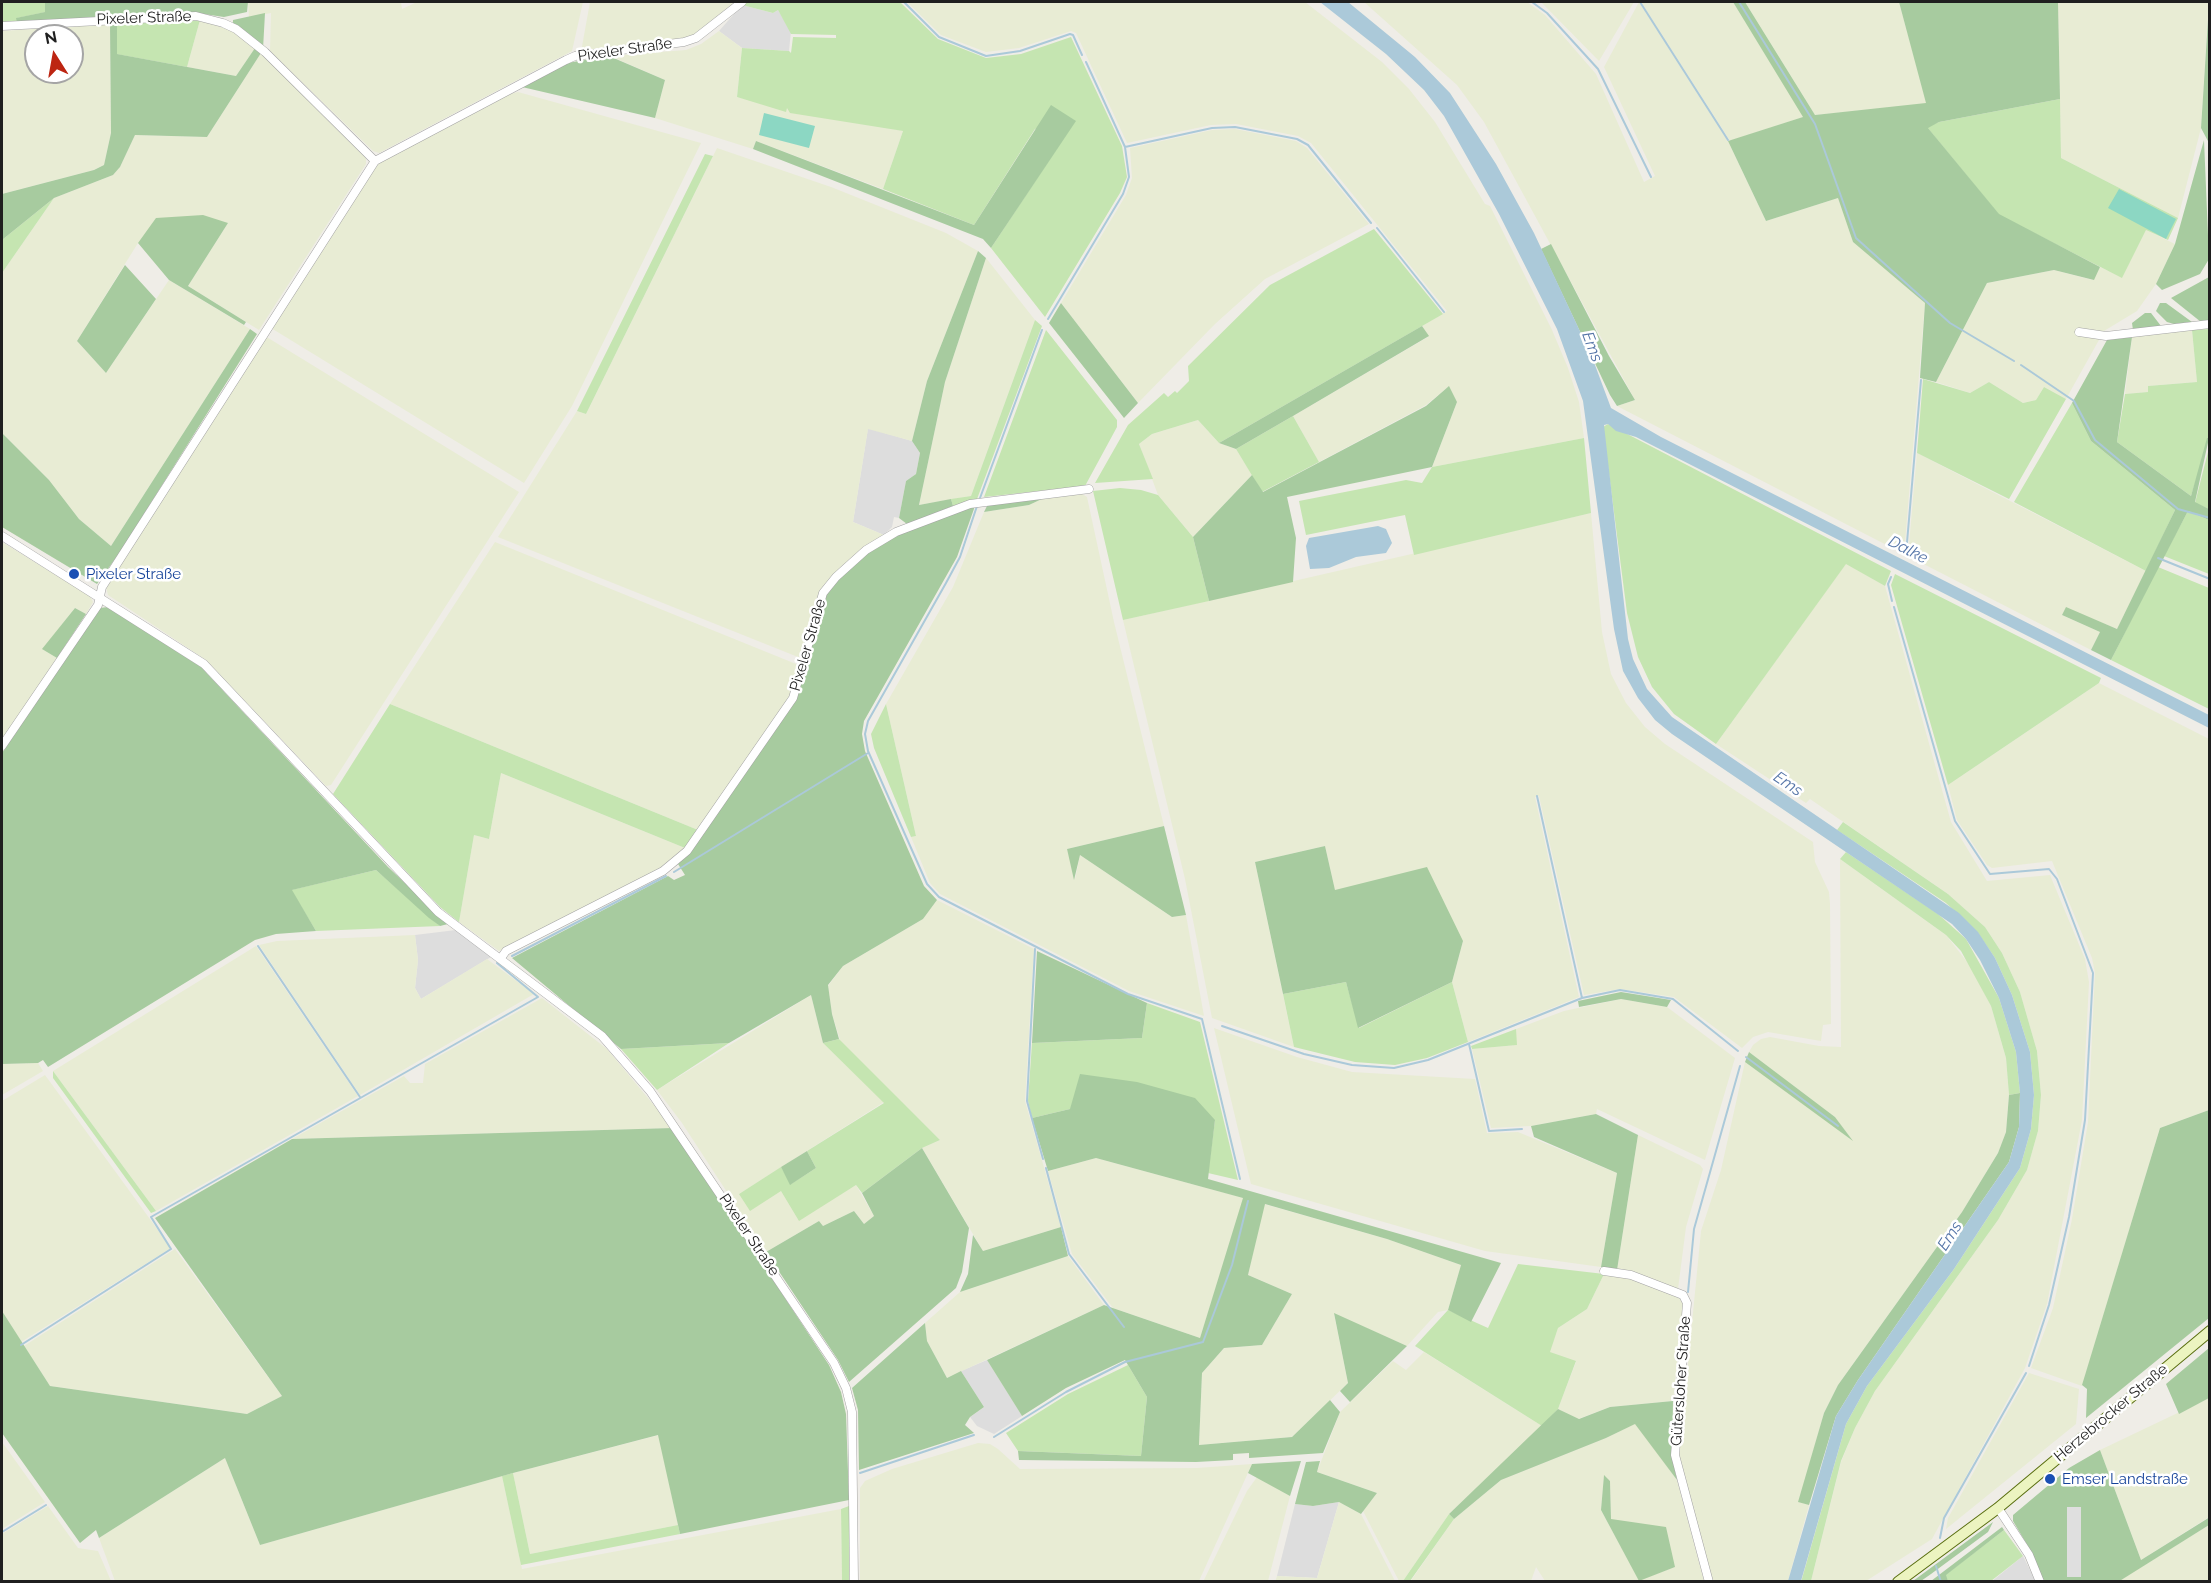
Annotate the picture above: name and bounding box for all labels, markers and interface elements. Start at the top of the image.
street label: Pixeler Straße [96,7,192,29]
north arrow [24,24,84,84]
text: N [43,27,59,48]
street label: Pixeler Straße [577,34,673,66]
water label: Ems [1578,329,1606,365]
water label: Dalke [1885,532,1931,568]
place label: Pixeler Straße [86,565,181,583]
marker: Pixeler Straße [67,567,81,581]
street label: Pixeler Straße [786,597,830,693]
water label: Ems [1770,767,1806,801]
street label: Pixeler Straße [715,1191,783,1279]
water label: Ems [1934,1218,1966,1254]
street label: Gütersloher Straße [1667,1316,1695,1446]
street label: Herzebrocker Straße [2051,1360,2171,1466]
place label: Emser Landstraße [2062,1470,2188,1488]
marker: Emser Landstraße [2043,1472,2057,1486]

